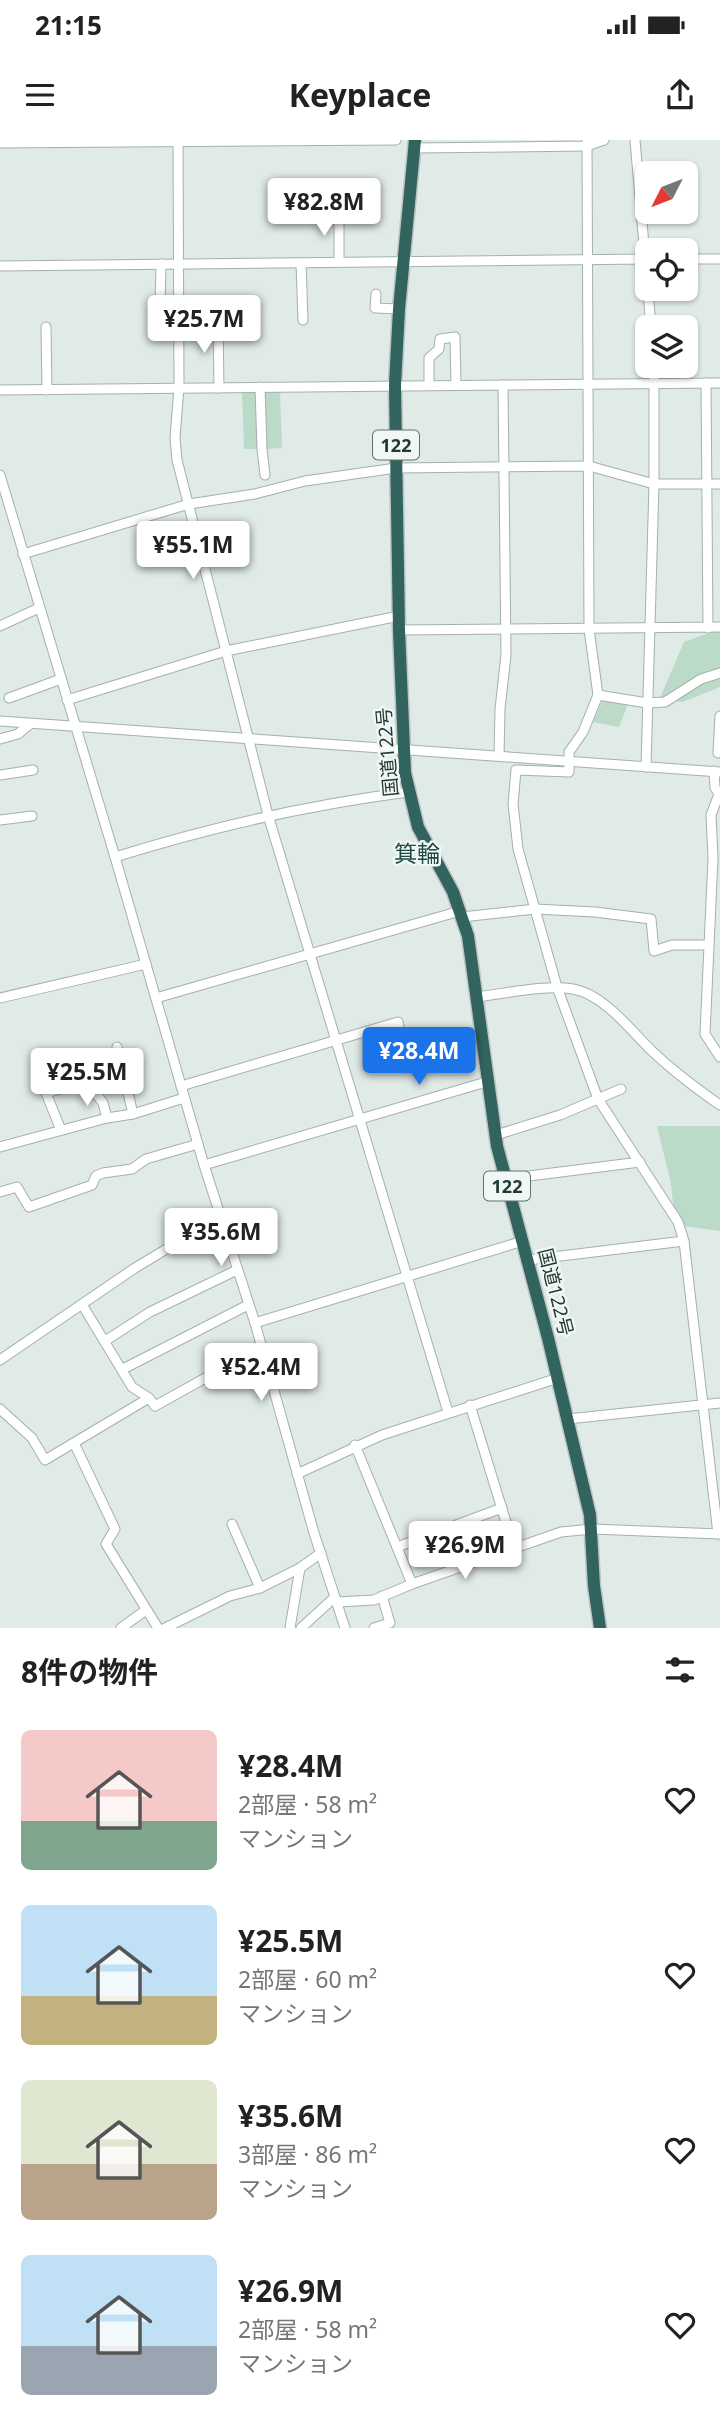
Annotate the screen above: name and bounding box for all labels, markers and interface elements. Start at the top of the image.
text: 21:15 [35,7,102,43]
text: Keyplace [289,73,431,116]
icon: menu [21,76,59,114]
icon: share [661,76,699,114]
north arrow [635,161,698,224]
map controls [635,161,698,378]
pin: ¥82.8M [267,178,381,238]
text: ¥82.8M [284,185,364,217]
button: locate [635,238,698,301]
pin: ¥25.7M [147,296,261,355]
text: ¥25.7M [164,302,244,334]
button: layers [635,315,698,378]
road number: 122 [373,430,419,460]
pin: ¥55.1M [136,522,250,581]
text: ¥55.1M [153,528,233,560]
street label: 国道122号 [370,706,404,798]
district label: 箕輪 [394,837,440,869]
pin: ¥28.4M [362,1028,476,1087]
text: ¥28.4M [379,1034,459,1066]
pin: ¥25.5M [30,1048,144,1108]
text: ¥25.5M [47,1055,127,1087]
road number: 122 [484,1171,530,1200]
pin: ¥35.6M [164,1208,278,1268]
text: ¥35.6M [181,1215,261,1247]
street label: 国道122号 [533,1245,579,1339]
pin: ¥52.4M [204,1344,318,1403]
text: ¥52.4M [221,1350,301,1382]
pin: ¥26.9M [408,1522,522,1581]
text: ¥26.9M [425,1528,505,1560]
text: 8件の物件 [21,1651,158,1692]
icon: filters [661,1651,699,1689]
text: ¥28.4M [238,1745,343,1786]
icon: home [77,1758,161,1842]
icon: heart [661,1781,699,1819]
text: 2部屋 · 58 m² [238,1788,377,1820]
text: マンション [238,1822,353,1854]
text: ¥25.5M [238,1920,343,1961]
icon: home [77,1933,161,2017]
icon: heart [661,1956,699,1994]
text: 2部屋 · 60 m² [238,1963,377,1995]
text: マンション [238,1997,353,2029]
text: ¥35.6M [238,2095,343,2136]
icon: home [77,2108,161,2192]
icon: heart [661,2131,699,2169]
text: 3部屋 · 86 m² [238,2138,377,2170]
text: マンション [238,2172,353,2204]
text: ¥26.9M [238,2270,343,2311]
icon: home [77,2283,161,2367]
icon: heart [661,2306,699,2344]
text: 2部屋 · 58 m² [238,2313,377,2345]
text: マンション [238,2347,353,2379]

